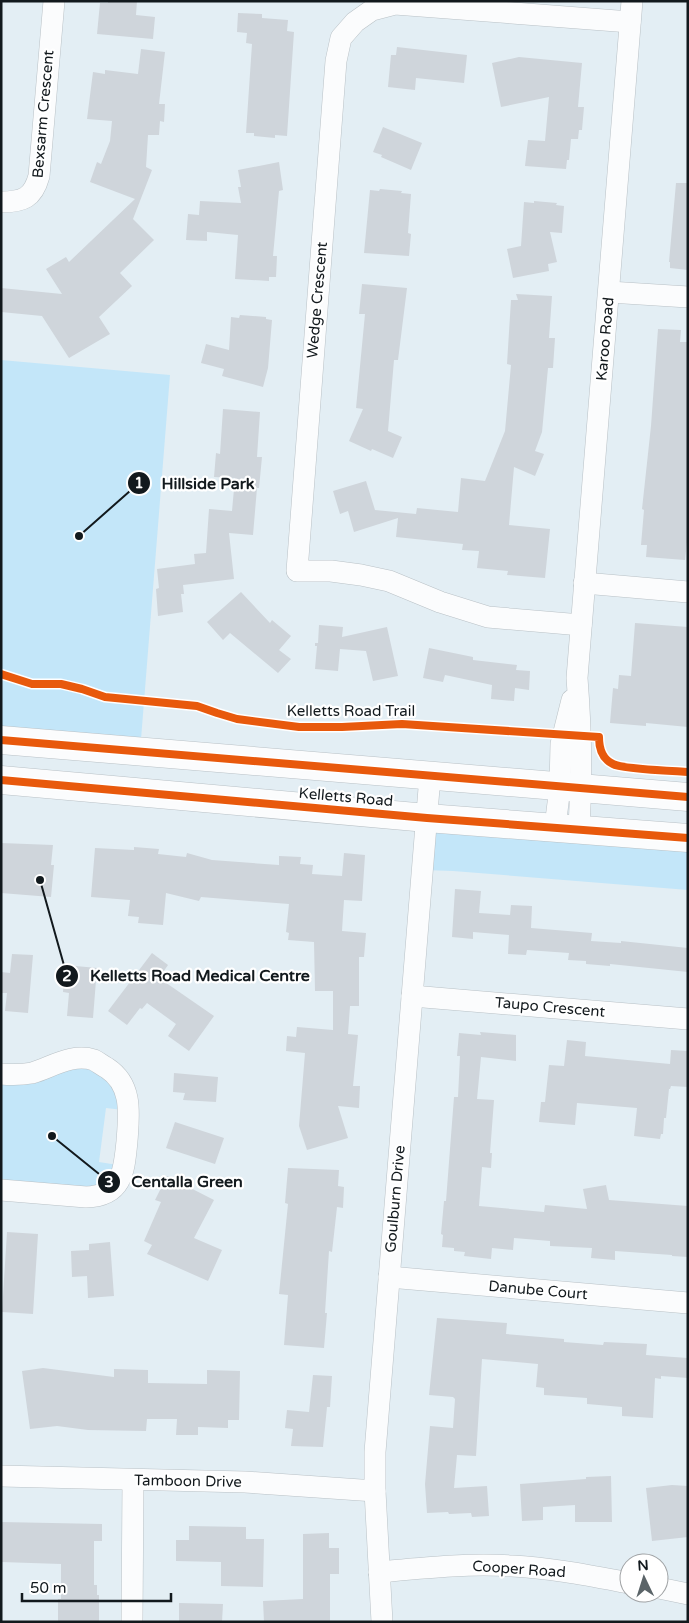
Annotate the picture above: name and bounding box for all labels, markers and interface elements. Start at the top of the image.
street label: Bexsarm Crescent [28,49,58,179]
street label: Wedge Crescent [303,241,331,359]
street label: Karoo Road [592,296,618,382]
callout: Hillside Park [127,468,265,499]
text: 1 [134,474,144,492]
text: Hillside Park [161,474,255,494]
street label: Kelletts Road Trail [287,702,415,720]
street label: Kelletts Road [298,784,394,810]
callout: Kelletts Road Medical Centre [55,960,320,991]
text: Kelletts Road Medical Centre [90,966,310,986]
text: 2 [62,967,72,985]
street label: Taupo Crescent [494,993,606,1021]
street label: Goulburn Drive [381,1145,409,1253]
callout: Centalla Green [96,1166,253,1197]
text: Centalla Green [131,1172,243,1192]
text: 3 [104,1173,114,1191]
street label: Danube Court [488,1277,589,1303]
street label: Tamboon Drive [134,1471,242,1491]
north arrow [619,1553,669,1603]
street label: Cooper Road [472,1557,566,1581]
text: N [637,1557,649,1574]
scale bar [22,1570,171,1602]
text: 50 m [30,1579,67,1597]

